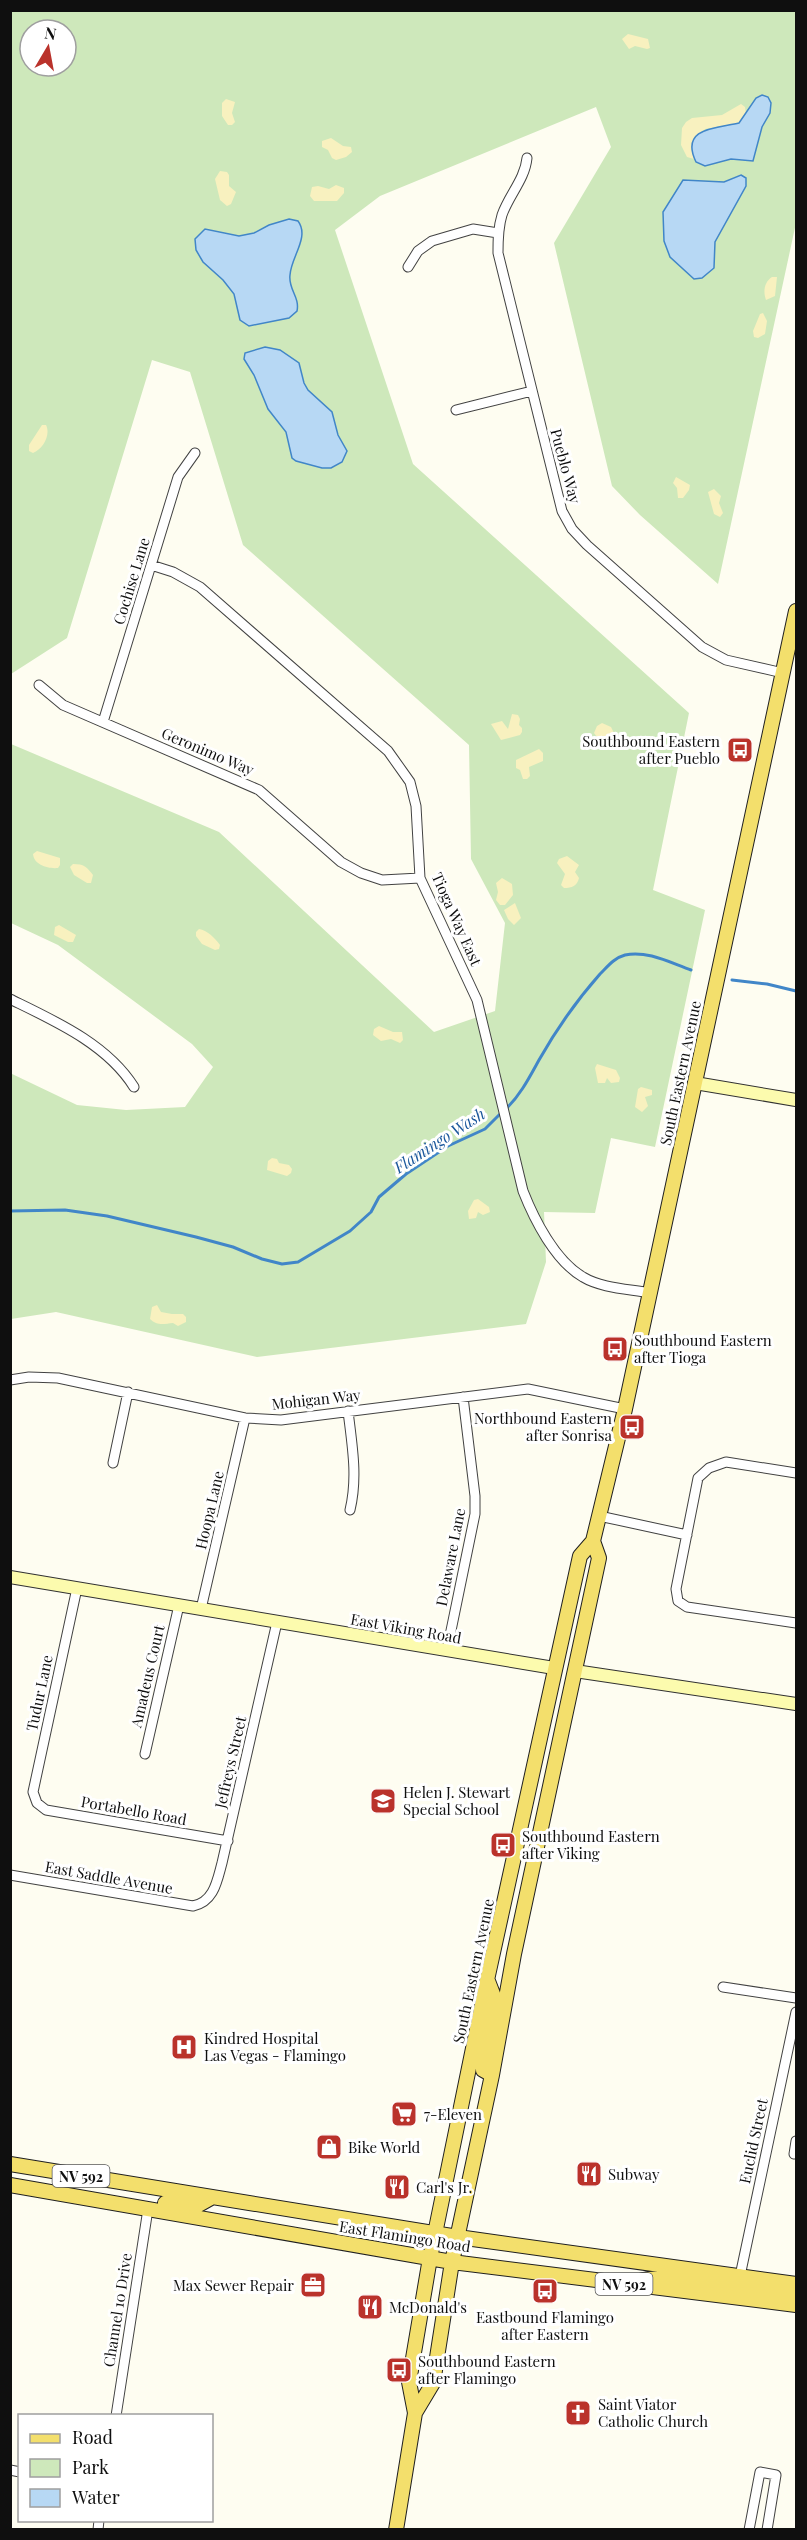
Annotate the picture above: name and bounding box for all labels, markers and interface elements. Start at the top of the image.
north arrow [18,18,78,78]
text: N [43,21,59,44]
street label: Pueblo Way [546,426,586,506]
street label: Cochise Lane [108,535,154,627]
street label: Geronimo Way [159,723,258,780]
place label: Southbound Eastern after Pueblo [582,731,720,768]
bus stop icon: Southbound Eastern after Pueblo [725,735,755,765]
street label: Tioga Way East [428,869,487,969]
street label: South Eastern Avenue [655,999,705,1147]
water label: Flamingo Wash [389,1103,489,1178]
place label: Southbound Eastern after Tioga [634,1330,772,1367]
bus stop icon: Southbound Eastern after Tioga [600,1334,630,1364]
street label: Mohigan Way [271,1384,362,1414]
place label: Northbound Eastern after Sonrisa [474,1408,613,1445]
bus stop icon: Northbound Eastern after Sonrisa [617,1412,647,1442]
street label: Hoopa Lane [190,1469,228,1551]
street label: Delaware Lane [431,1506,469,1608]
street label: East Viking Road [349,1608,463,1648]
street label: Amadeus Court [125,1622,169,1730]
street label: Tudur Lane [21,1653,57,1733]
street label: Jeffreys Street [209,1713,250,1811]
place label: Helen J. Stewart Special School [403,1782,511,1819]
school or university icon: Helen J. Stewart Special School [368,1786,398,1816]
street label: Portabello Road [80,1791,189,1829]
place label: Southbound Eastern after Viking [522,1826,660,1863]
bus stop icon: Southbound Eastern after Viking [488,1830,518,1860]
street label: East Saddle Avenue [43,1856,175,1898]
street label: South Eastern Avenue [448,1897,498,2045]
place label: Kindred Hospital Las Vegas - Flamingo [204,2028,346,2065]
hospital icon: Kindred Hospital Las Vegas - Flamingo [169,2032,199,2062]
street label: Euclid Street [734,2096,772,2185]
supermarket icon: 7-Eleven [389,2099,419,2129]
place label: 7-Eleven [424,2104,482,2124]
shop icon: Bike World [314,2132,344,2162]
place label: Bike World [348,2137,421,2157]
restaurant icon: Subway [574,2159,604,2189]
place label: Subway [608,2164,660,2184]
road number: NV 592 [52,2165,110,2187]
restaurant icon: Carl's Jr. [382,2172,412,2202]
place label: Carl's Jr. [416,2177,472,2197]
street label: East Flamingo Road [338,2216,472,2256]
street label: Channel 10 Drive [98,2252,136,2368]
office icon: Max Sewer Repair [298,2270,328,2300]
road number: NV 592 [596,2273,652,2295]
place label: Max Sewer Repair [173,2275,294,2295]
bus stop icon: Eastbound Flamingo after Eastern [530,2276,560,2306]
restaurant icon: McDonald's [355,2292,385,2322]
place label: McDonald's [389,2297,467,2317]
place label: Eastbound Flamingo after Eastern [476,2307,614,2344]
place label: Southbound Eastern after Flamingo [418,2351,556,2388]
bus stop icon: Southbound Eastern after Flamingo [384,2355,414,2385]
place label: Saint Viator Catholic Church [598,2394,708,2431]
church icon: Saint Viator Catholic Church [563,2398,593,2428]
legend [18,2414,213,2522]
text: Road [72,2425,113,2449]
text: Park [72,2455,109,2479]
text: Water [71,2485,120,2509]

